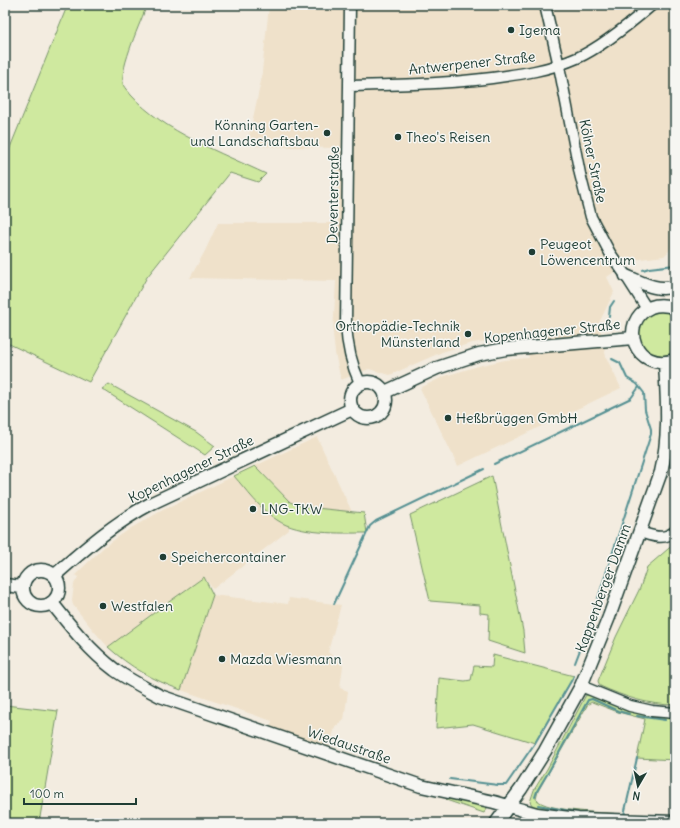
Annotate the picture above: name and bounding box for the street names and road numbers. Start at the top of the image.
street label: Antwerpener Straße [408,47,536,79]
street label: Kölner Straße [575,117,611,205]
street label: Deventerstraße [323,146,343,244]
street label: Kopenhagener Straße [483,315,621,347]
street label: Kopenhagener Straße [125,431,257,507]
street label: Kappenberger Damm [571,521,635,655]
street label: Wiedaustraße [305,722,393,768]

